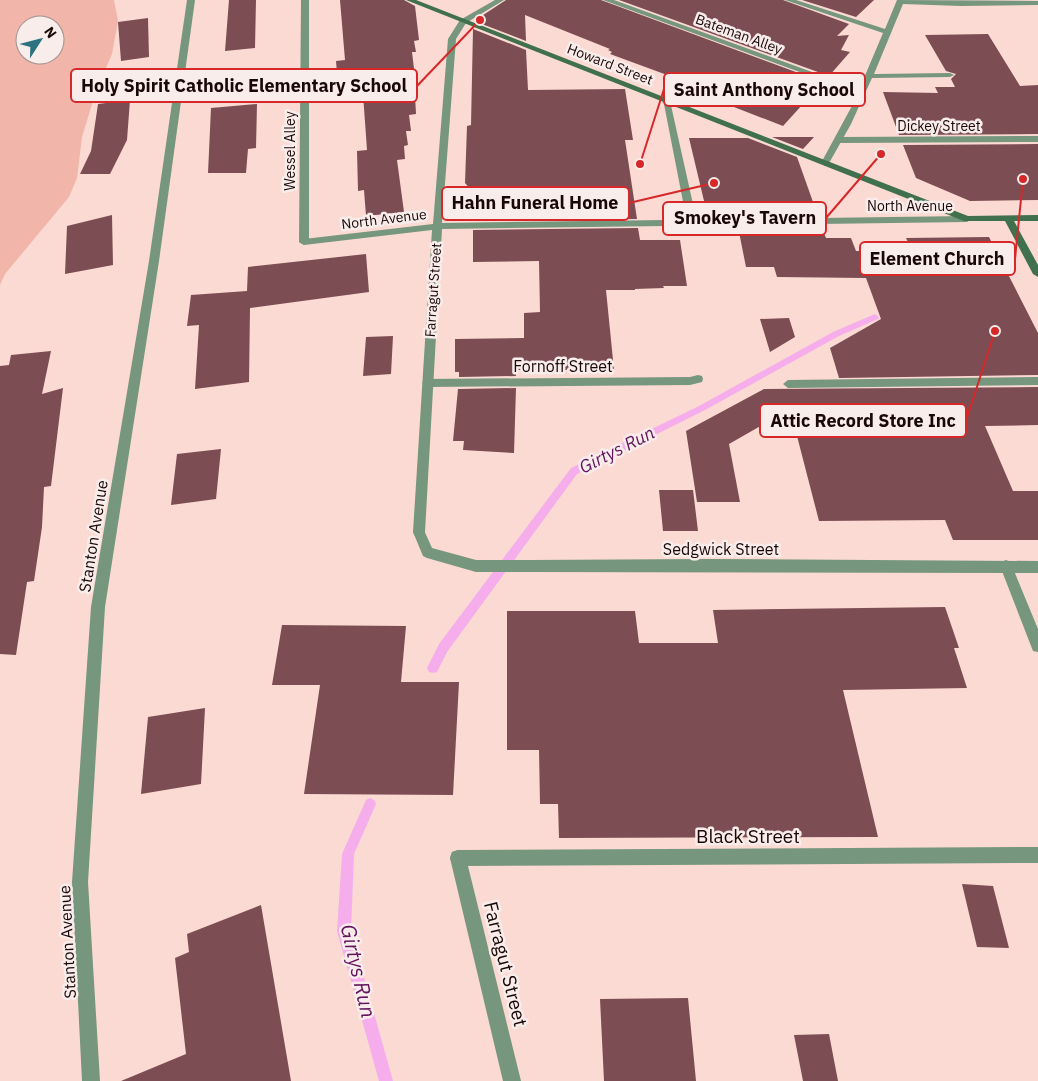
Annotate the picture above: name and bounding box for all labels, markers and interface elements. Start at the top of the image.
street label: Bateman Alley [693,10,785,58]
north arrow [15,15,65,65]
text: N [40,23,61,42]
street label: Howard Street [564,39,656,89]
callout: Holy Spirit Catholic Elementary School [71,69,417,102]
callout: Saint Anthony School [664,73,865,106]
text: Holy Spirit Catholic Elementary School [81,74,407,97]
text: Saint Anthony School [674,78,855,101]
street label: Wessel Alley [281,111,299,191]
street label: Dickey Street [897,117,981,135]
callout: Hahn Funeral Home [442,187,629,220]
text: Hahn Funeral Home [452,191,619,214]
street label: North Avenue [867,197,953,215]
callout: Smokey's Tavern [663,202,826,235]
street label: North Avenue [340,205,428,233]
text: Smokey's Tavern [674,206,816,229]
street label: Farragut Street [421,242,445,338]
callout: Element Church [860,242,1015,275]
text: Element Church [870,247,1004,270]
street label: Fornoff Street [513,356,613,376]
callout: Attic Record Store Inc [760,404,966,437]
text: Attic Record Store Inc [770,409,956,432]
water label: Girtys Run [575,421,658,478]
street label: Stanton Avenue [74,478,112,594]
street label: Sedgwick Street [663,539,779,559]
street label: Black Street [696,824,800,848]
street label: Stanton Avenue [54,885,80,999]
street label: Farragut Street [479,899,533,1029]
water label: Girtys Run [335,921,383,1020]

